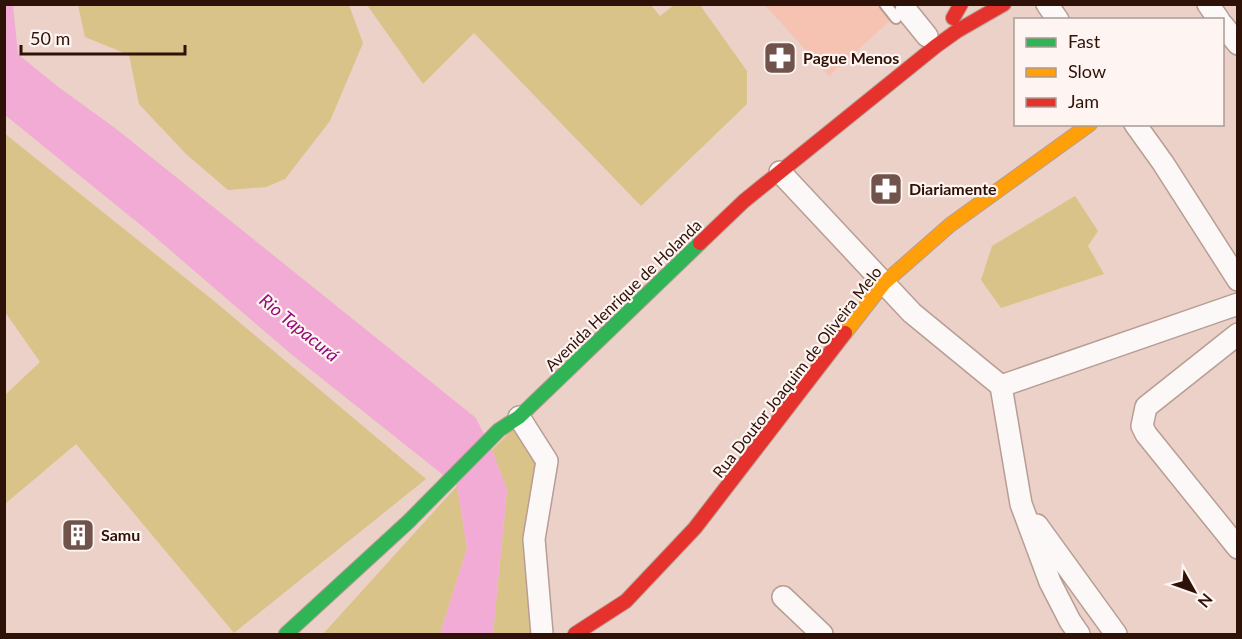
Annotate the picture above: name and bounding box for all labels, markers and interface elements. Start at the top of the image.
scale bar [21,18,184,56]
legend [1014,18,1224,126]
text: 50 m [30,27,70,49]
text: Fast [1068,30,1101,52]
pharmacy icon: Pague Menos [762,40,798,76]
place label: Pague Menos [803,48,899,67]
text: Slow [1068,60,1106,82]
text: Jam [1068,90,1099,112]
pharmacy icon: Diariamente [868,171,904,207]
place label: Diariamente [909,179,997,198]
street label: Avenida Henrique de Holanda [541,215,705,374]
street label: Rua Doutor Joaquim de Oliveira Melo [708,262,885,481]
water label: Rio Tapacurá [255,289,344,366]
building icon: Samu [60,517,96,553]
place label: Samu [101,525,140,544]
north arrow [1164,561,1224,621]
text: N [1195,590,1217,612]

